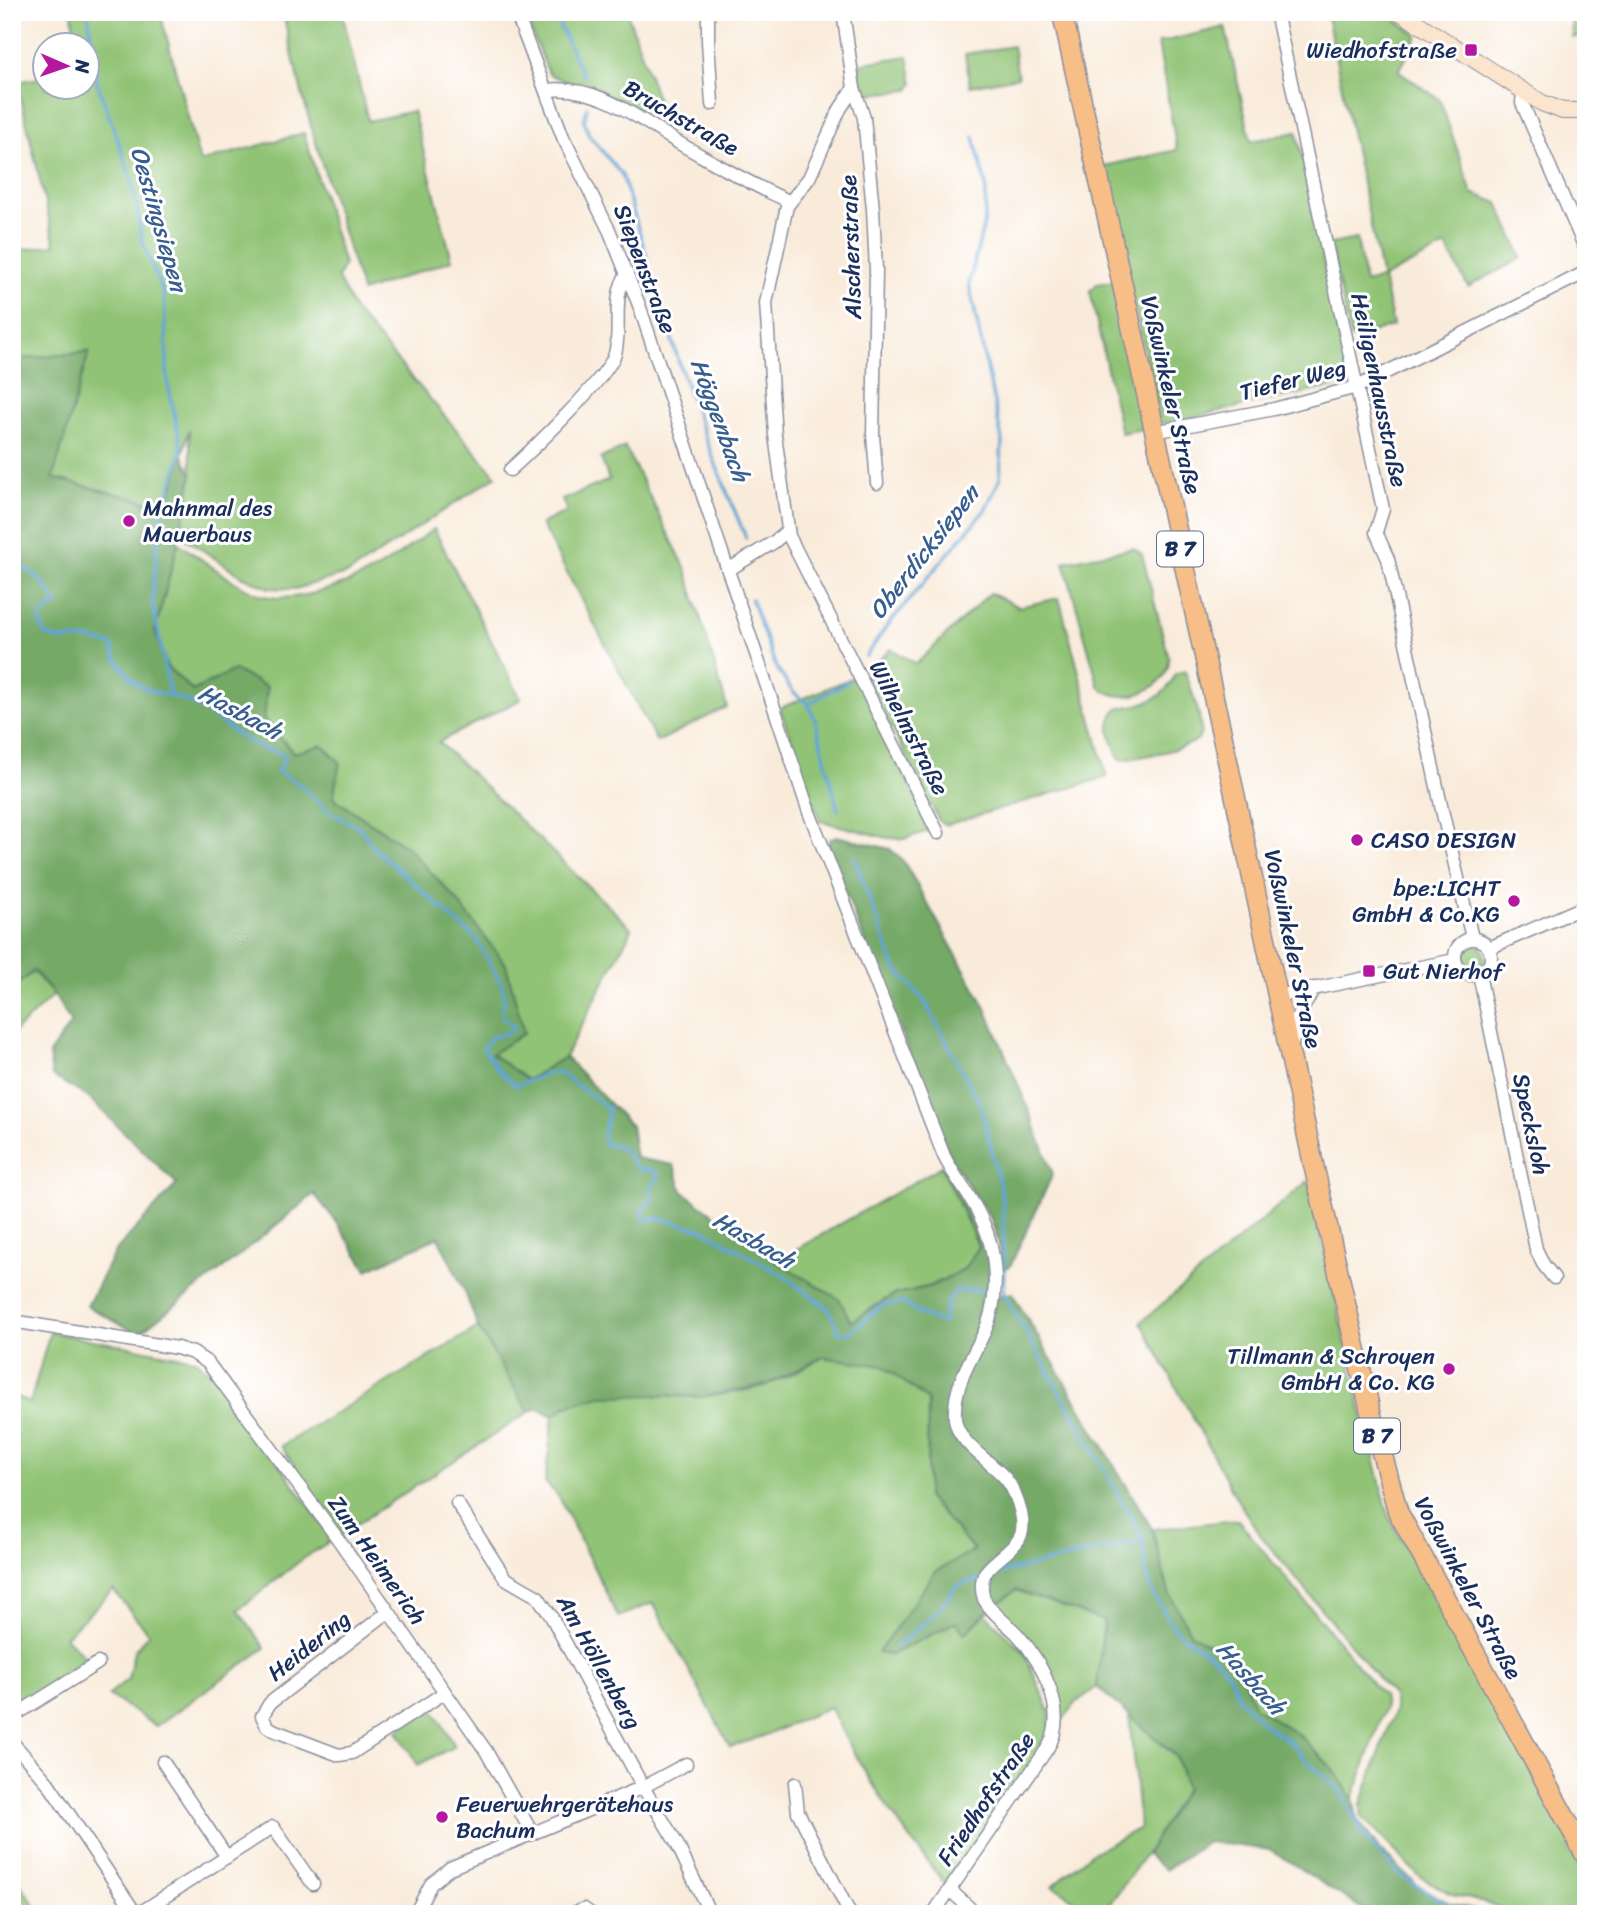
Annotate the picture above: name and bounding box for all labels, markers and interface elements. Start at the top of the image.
place label: Wiedhofstraße [1306,30,1457,71]
north arrow [32,32,102,102]
marker: Wiedhofstraße [1463,42,1479,58]
text: N [66,58,99,75]
street label: Bruchstraße [615,68,747,168]
water label: Oestingsiepen [118,142,201,299]
street label: Alscherstraße [828,174,874,321]
street label: Siepenstraße [601,198,689,340]
street label: Heiligenhausstraße [1338,289,1420,491]
street label: Voßwinkeler Straße [1128,292,1214,498]
street label: Tiefer Weg [1235,347,1351,413]
water label: Höggenbach [678,352,763,490]
water label: Oberdicksiepen [858,473,992,629]
place label: Mahnmal des Mauerbaus [143,488,273,555]
marker: Mahnmal des Mauerbaus [121,513,137,529]
road number: B 7 [1157,532,1203,566]
street label: Wilhelmstraße [857,653,961,803]
water label: Hasbach [191,672,292,753]
place label: CASO DESIGN [1371,820,1516,861]
marker: CASO DESIGN [1349,832,1365,848]
street label: Voßwinkeler Straße [1252,846,1334,1052]
place label: bpe:LICHT GmbH & Co.KG [1352,868,1501,935]
marker: bpe:LICHT GmbH & Co.KG [1506,893,1522,909]
place label: Gut Nierhof [1383,951,1505,992]
marker: Gut Nierhof [1361,963,1377,979]
street label: Specksloh [1500,1069,1562,1179]
water label: Hasbach [705,1199,805,1282]
place label: Tillmann & Schroyen GmbH & Co. KG [1227,1336,1435,1403]
marker: Tillmann & Schroyen GmbH & Co. KG [1441,1361,1457,1377]
road number: B 7 [1354,1418,1400,1454]
street label: Zum Heimerich [317,1486,437,1634]
street label: Voßwinkeler Straße [1402,1489,1534,1687]
street label: Am Höllenberg [544,1586,653,1738]
street label: Heidering [258,1600,360,1692]
water label: Hasbach [1205,1631,1298,1727]
street label: Friedhofstraße [926,1723,1046,1874]
place label: Feuerwehrgerätehaus Bachum [456,1784,674,1851]
marker: Feuerwehrgerätehaus Bachum [434,1809,450,1825]

